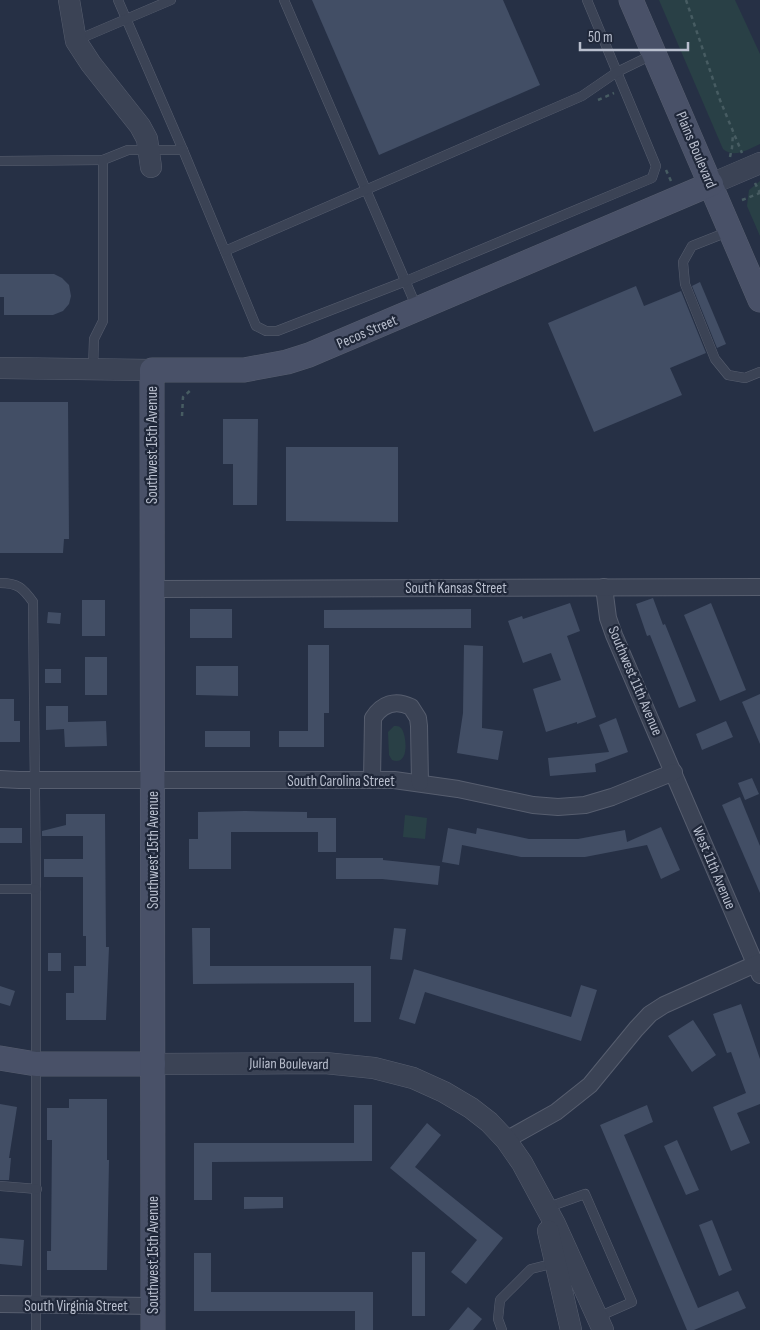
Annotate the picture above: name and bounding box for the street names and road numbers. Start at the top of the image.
street label: Plains Boulevard [671,109,721,191]
street label: Pecos Street [334,311,401,353]
street label: Southwest 15th Avenue [143,386,162,504]
street label: South Kansas Street [405,579,507,598]
street label: Southwest 11th Avenue [603,623,667,739]
street label: South Carolina Street [287,772,395,791]
street label: Southwest 15th Avenue [144,791,163,909]
street label: West 11th Avenue [688,824,740,912]
street label: Julian Boulevard [248,1054,329,1074]
street label: Southwest 15th Avenue [144,1196,163,1314]
street label: South Virginia Street [24,1297,128,1316]

